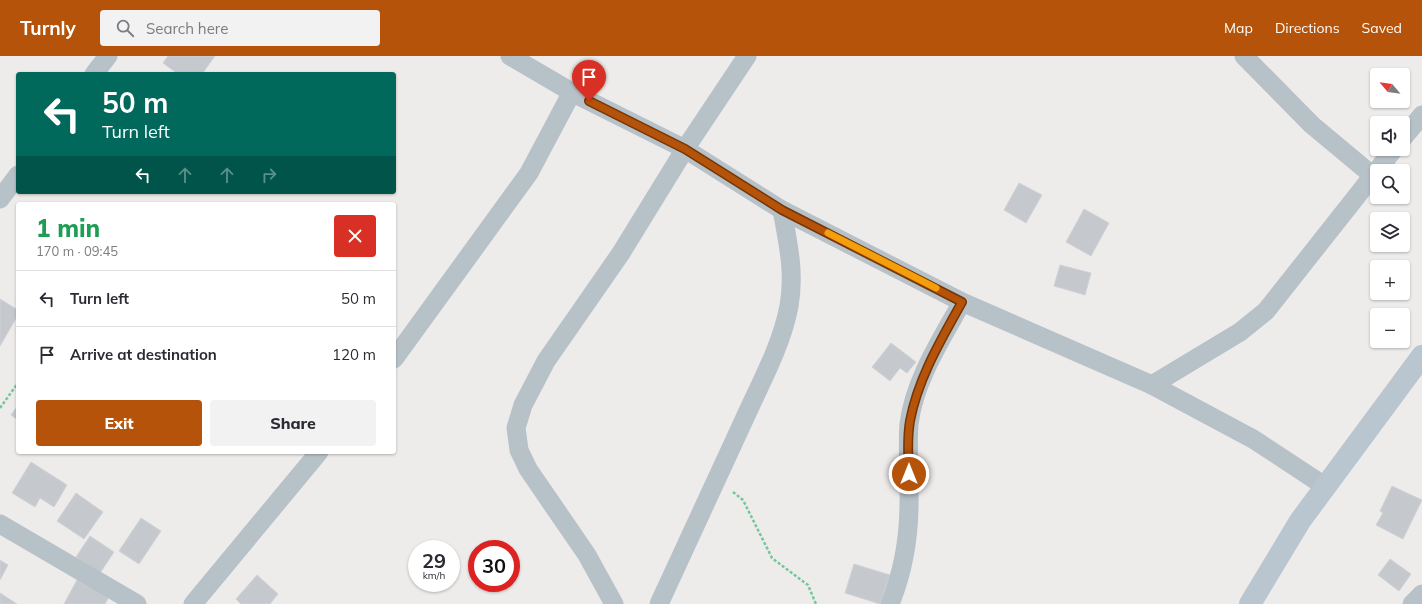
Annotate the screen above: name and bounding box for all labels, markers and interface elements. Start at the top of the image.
search box [100,10,380,46]
text: Turnly [20,16,76,40]
icon: search [114,17,136,39]
text: Search here [146,19,228,38]
text: Map [1224,19,1253,37]
text: Directions [1275,19,1340,37]
text: Saved [1362,19,1402,37]
pin [572,60,606,101]
icon: arrive [578,66,600,88]
north arrow [1370,68,1410,108]
map controls [1370,68,1410,348]
text: 50 m [102,85,168,120]
icon: left [36,88,88,140]
button: sound [1370,116,1410,156]
text: Turn left [102,120,170,143]
icon: left [132,164,154,186]
icon: ahead [174,164,196,186]
icon: ahead [216,164,238,186]
icon: right [258,164,280,186]
button: search [1370,164,1410,204]
button: layers [1370,212,1410,252]
text: 1 min [36,213,100,243]
button: close [334,215,376,257]
text: 170 m · 09:45 [36,243,118,259]
button: + [1370,260,1410,300]
icon: left [36,288,58,310]
text: Turn left [70,289,129,308]
text: 50 m [341,289,376,308]
button: − [1370,308,1410,348]
icon: arrive [36,344,58,366]
text: Arrive at destination [70,345,217,364]
text: 120 m [332,345,376,364]
button: Exit [36,400,202,446]
button: Share [210,400,376,446]
position arrow [888,453,930,495]
speed limit sign: 30 [468,540,520,592]
text: 29 [422,548,446,573]
text: km/h [423,569,445,582]

